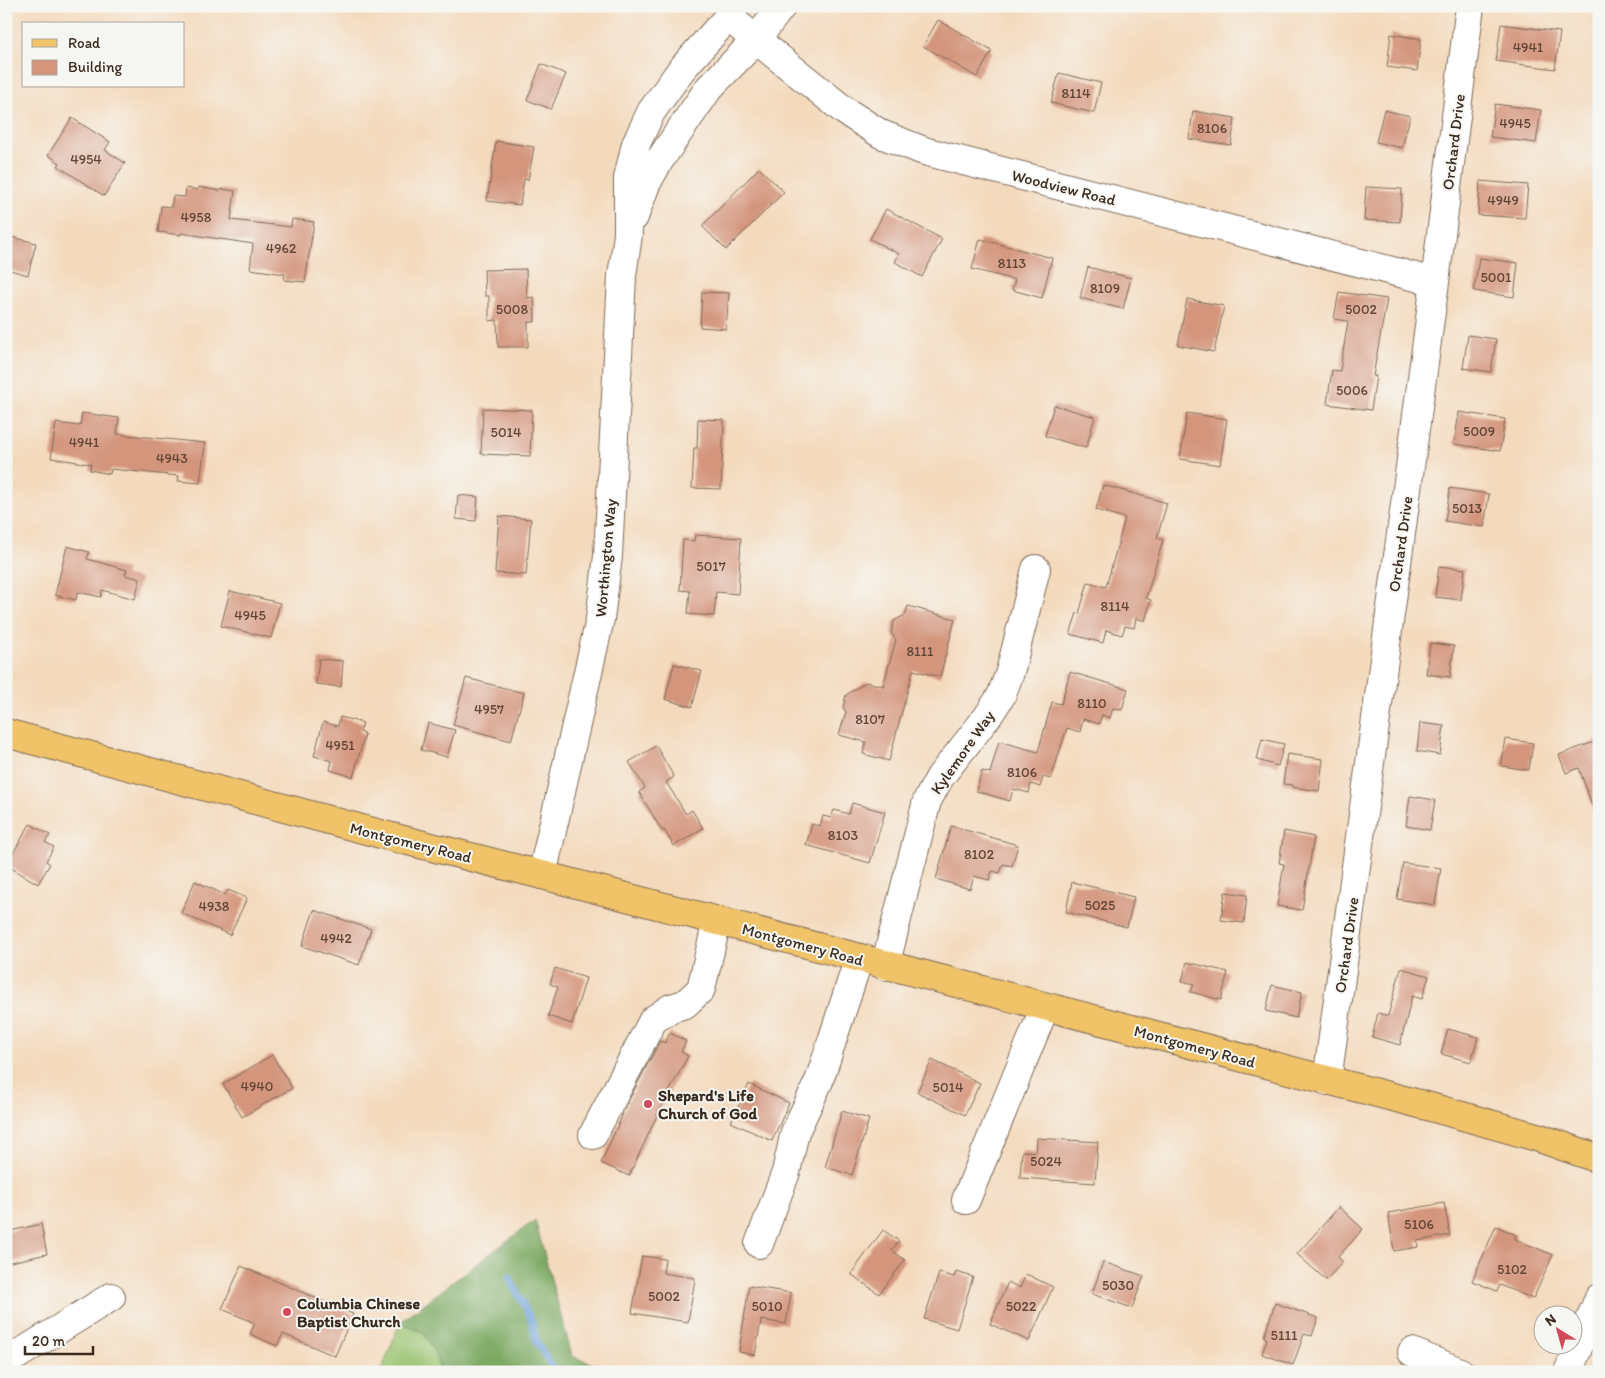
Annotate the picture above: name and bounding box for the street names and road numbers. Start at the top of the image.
street label: Orchard Drive [1438,93,1469,191]
street label: Woodview Road [1010,165,1118,210]
street label: Orchard Drive [1384,495,1417,593]
street label: Worthington Way [591,497,620,618]
street label: Kylemore Way [927,706,999,798]
street label: Montgomery Road [348,818,474,867]
street label: Orchard Drive [1330,896,1363,994]
street label: Montgomery Road [740,919,866,970]
street label: Montgomery Road [1132,1021,1258,1072]

